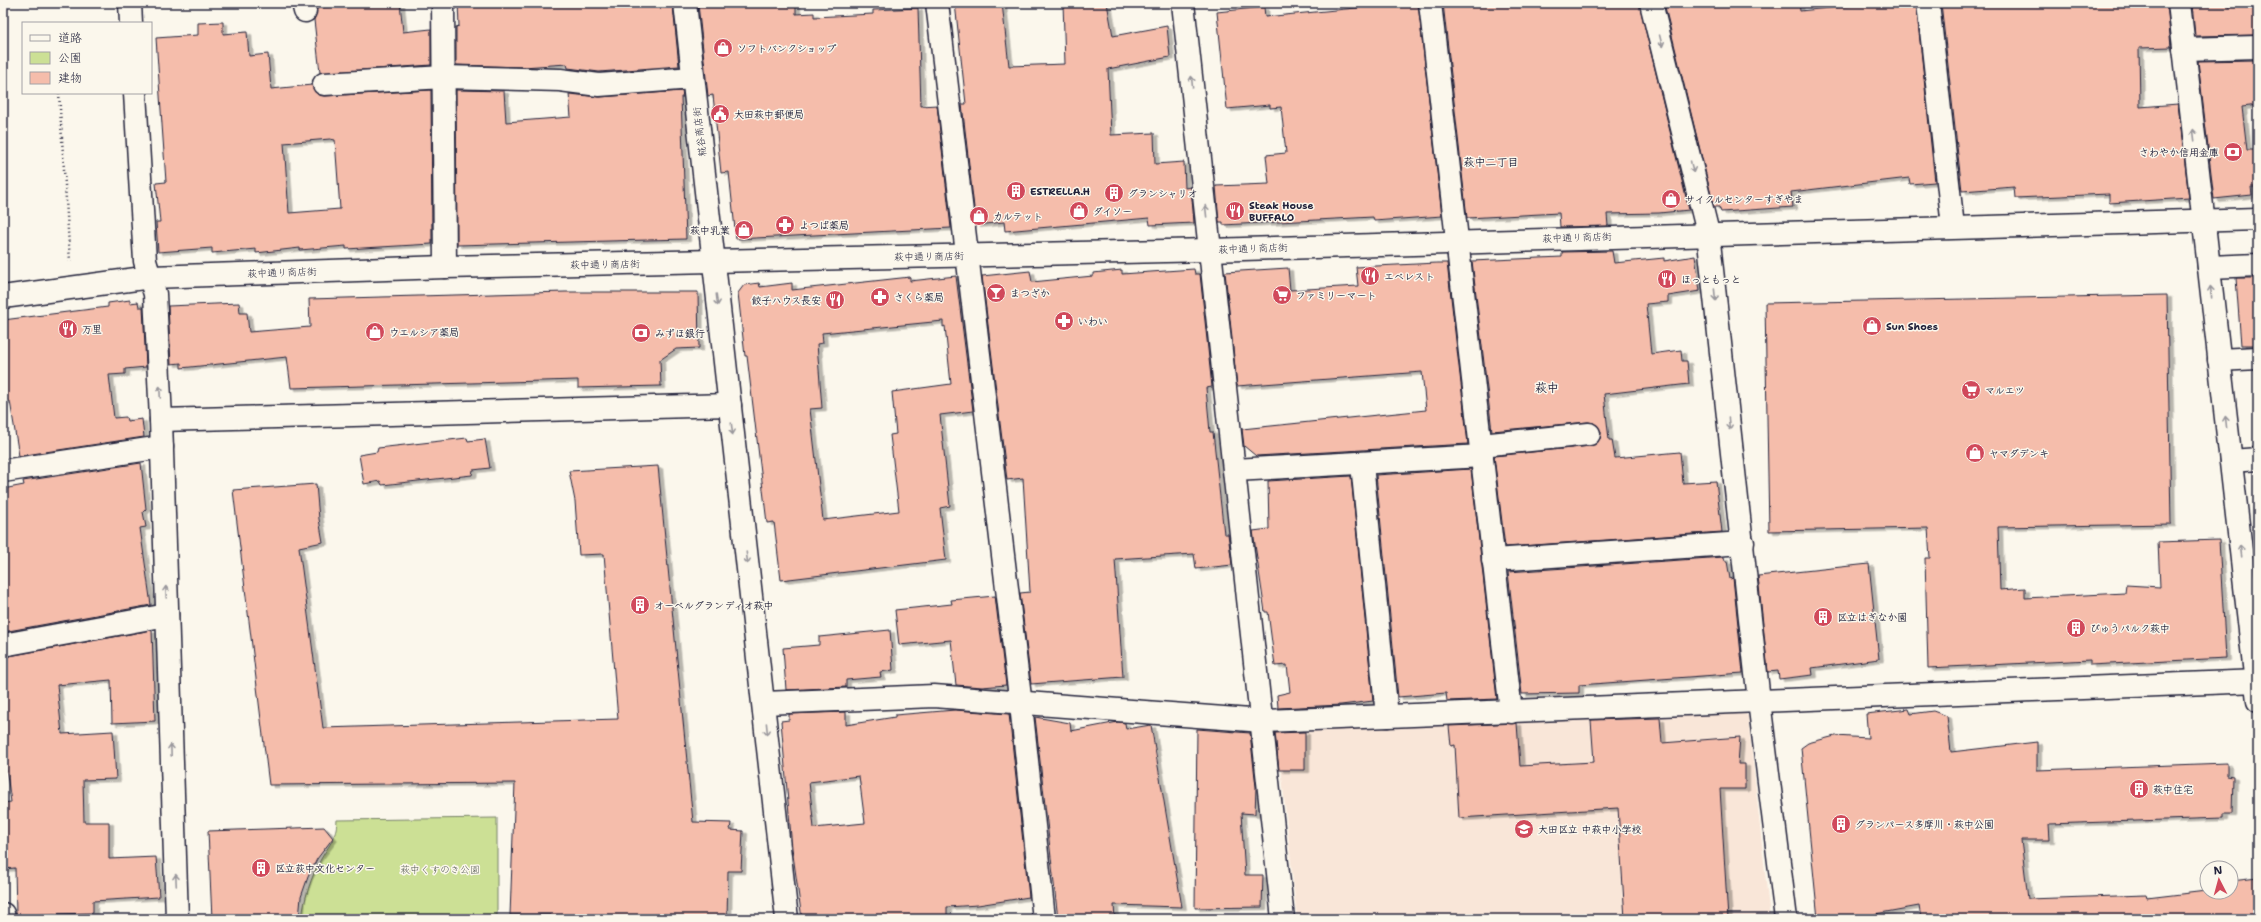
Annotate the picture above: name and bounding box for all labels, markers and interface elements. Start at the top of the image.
legend [22,22,152,94]
text: 道路 [58,30,82,46]
one-way arrow [1657,34,1665,47]
shop icon: ソフトバンクショップ [712,37,734,59]
place label: ソフトバンクショップ [737,42,836,55]
text: 公園 [58,50,82,66]
text: 建物 [58,70,82,86]
one-way arrow [1188,76,1195,89]
public building icon: 大田萩中郵便局 [709,103,731,125]
street label: 糀谷商店街 [690,106,709,158]
place label: 大田萩中郵便局 [734,108,804,121]
one-way arrow [2190,129,2197,142]
bank icon: さわやか信用金庫 [2222,141,2244,163]
place label: さわやか信用金庫 [2139,146,2219,159]
district label: 萩中二丁目 [1464,155,1519,170]
one-way arrow [1689,160,1696,173]
building icon: ESTRELLA.H [1005,180,1027,202]
building icon: グランシャリオ [1103,182,1125,204]
place label: ESTRELLA.H [1030,185,1090,198]
place label: グランシャリオ [1128,187,1198,200]
shop icon: サイクルセンターすぎやま [1660,188,1682,210]
place label: サイクルセンターすぎやま [1685,193,1804,206]
place label: Steak House BUFFALO [1249,199,1313,224]
shop icon: ダイソー [1068,200,1090,222]
restaurant icon: Steak House BUFFALO [1224,200,1246,222]
shop icon: カルテット [968,205,990,227]
place label: ダイソー [1093,205,1132,218]
one-way arrow [1202,205,1210,218]
place label: カルテット [993,210,1043,223]
pharmacy icon: よつば薬局 [774,214,796,236]
shop icon: 萩中乳業 [733,219,755,241]
place label: よつば薬局 [799,219,849,232]
place label: 萩中乳業 [690,224,730,237]
street label: 萩中通り商店街 [1542,230,1612,245]
street label: 萩中通り商店街 [1218,241,1288,256]
street label: 萩中通り商店街 [894,249,964,264]
street label: 萩中通り商店街 [570,257,640,272]
street label: 萩中通り商店街 [247,265,317,280]
restaurant icon: エベレスト [1359,265,1381,287]
restaurant icon: ほっともっと [1656,268,1678,290]
place label: エベレスト [1384,270,1435,283]
place label: ほっともっと [1681,273,1741,286]
bar icon: まつざか [985,282,1007,304]
supermarket icon: ファミリーマート [1271,284,1293,306]
pharmacy icon: さくら薬局 [869,286,891,308]
one-way arrow [2208,286,2215,299]
place label: まつざか [1010,287,1050,300]
one-way arrow [1711,288,1718,301]
restaurant icon: 餃子ハウス長安 [824,289,846,311]
place label: ファミリーマート [1296,289,1376,302]
place label: さくら薬局 [894,291,944,304]
one-way arrow [713,293,721,306]
place label: 餃子ハウス長安 [752,294,821,307]
pharmacy icon: いわい [1053,310,1075,332]
place label: いわい [1078,315,1108,328]
shop icon: Sun Shoes [1861,315,1883,337]
restaurant icon: 万里 [57,318,79,340]
place label: Sun Shoes [1886,320,1938,333]
shop icon: ウエルシア薬局 [364,321,386,343]
bank icon: みずほ銀行 [630,322,652,344]
place label: 万里 [82,323,102,336]
place label: ウエルシア薬局 [389,326,459,339]
place label: みずほ銀行 [655,327,705,340]
supermarket icon: マルエツ [1960,379,1982,401]
district label: 萩中 [1535,380,1559,396]
place label: マルエツ [1985,384,2025,397]
one-way arrow [156,386,164,399]
one-way arrow [2222,415,2230,428]
one-way arrow [1725,417,1733,430]
one-way arrow [729,422,736,435]
shop icon: ヤマダデンキ [1964,442,1986,464]
place label: ヤマダデンキ [1989,447,2049,460]
one-way arrow [2237,545,2245,558]
one-way arrow [744,551,751,564]
one-way arrow [163,586,170,599]
building icon: オーベルグランディオ萩中 [629,594,651,616]
place label: オーベルグランディオ萩中 [654,599,774,612]
building icon: 区立はぎなか園 [1812,606,1834,628]
place label: 区立はぎなか園 [1837,611,1907,624]
building icon: びゅうパルク萩中 [2065,617,2087,639]
place label: びゅうパルク萩中 [2090,622,2170,635]
one-way arrow [763,722,770,735]
one-way arrow [167,744,175,757]
building icon: 萩中住宅 [2128,778,2150,800]
place label: 萩中住宅 [2153,783,2193,796]
building icon: グランパース多摩川・萩中公園 [1830,813,1852,835]
school or university icon: 大田区立 中萩中小学校 [1513,818,1535,840]
place label: グランパース多摩川・萩中公園 [1855,818,1994,831]
place label: 大田区立 中萩中小学校 [1538,823,1641,836]
building icon: 区立荻中文化センター [250,857,272,879]
north arrow [2199,860,2239,900]
place label: 区立荻中文化センター [275,862,375,875]
park label: 萩中くすのき公園 [400,863,480,876]
text: N [2213,863,2223,878]
one-way arrow [172,874,179,887]

